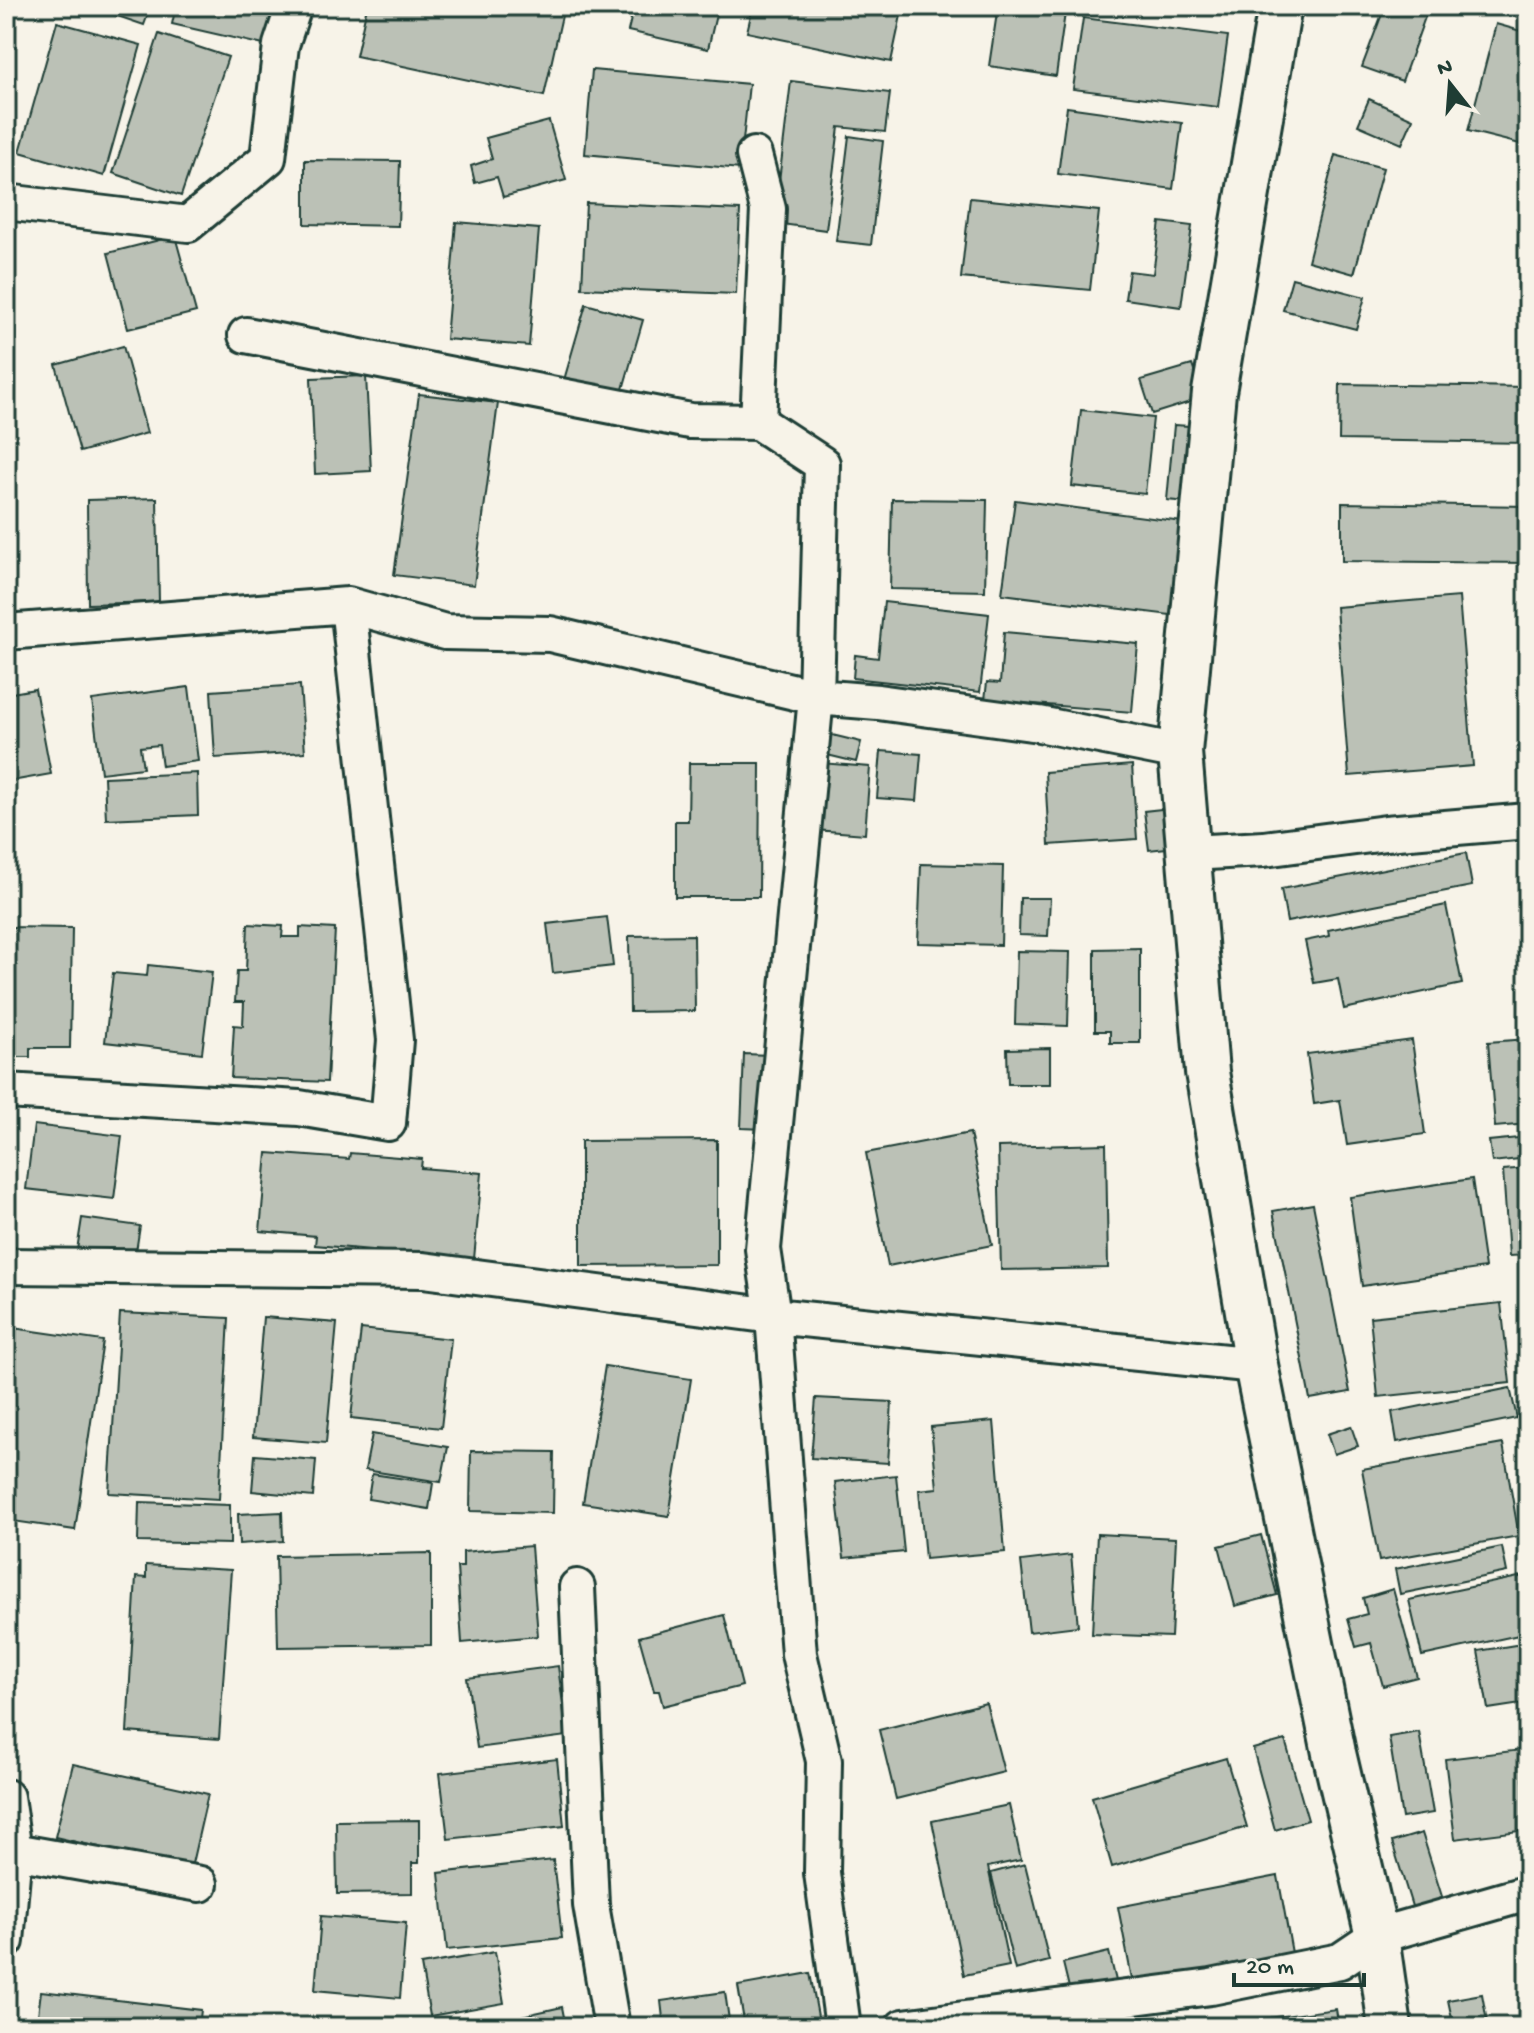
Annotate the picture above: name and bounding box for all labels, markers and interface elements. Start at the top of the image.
north arrow [1410,44,1490,124]
text: N [1435,54,1456,83]
scale bar [1234,1937,1364,1987]
text: 20 m [1246,1954,1294,1983]

